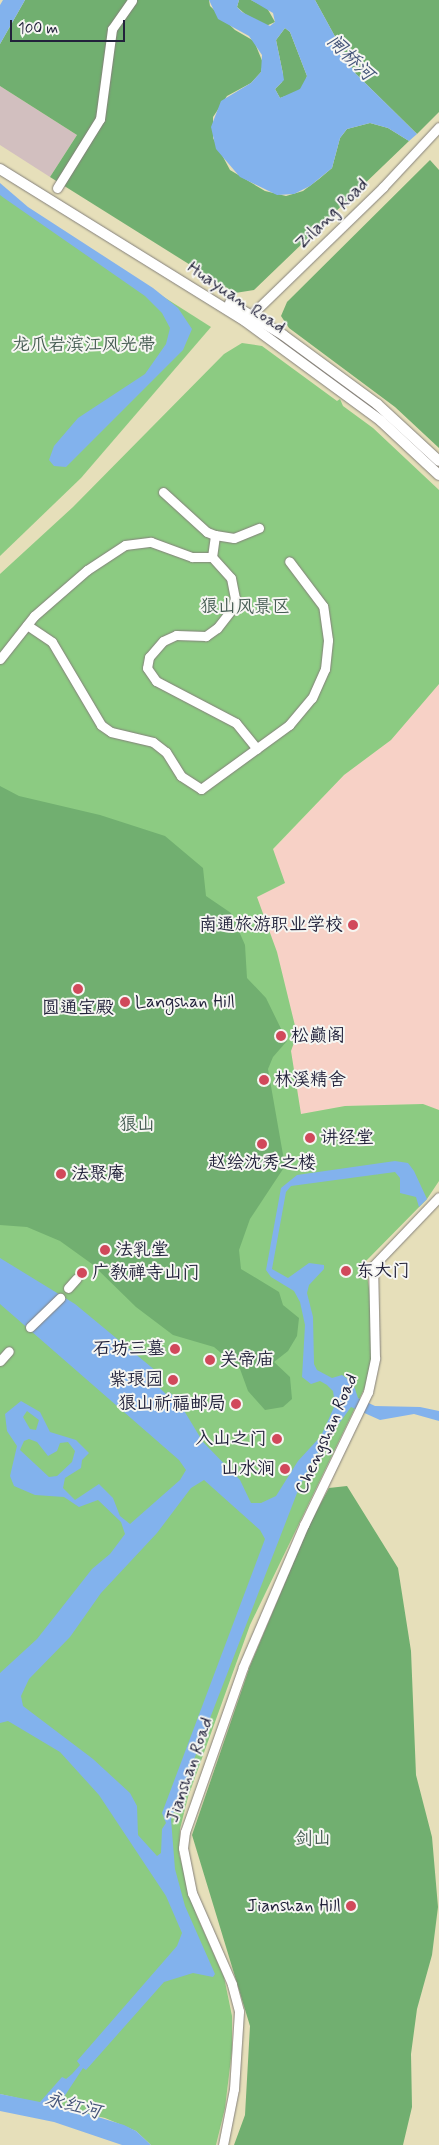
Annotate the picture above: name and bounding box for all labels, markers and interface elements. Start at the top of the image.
scale bar [12,10,128,42]
text: 100 m [18,19,58,39]
water label: 闸桥河 [322,30,378,86]
street label: Zilang Road [291,174,373,254]
street label: Huayuan Road [183,258,289,338]
park label: 龙爪岩滨江风光带 [12,334,156,356]
park label: 狼山风景区 [200,596,290,618]
place label: 南通旅游职业学校 [199,914,343,936]
marker: 南通旅游职业学校 [347,919,359,931]
marker: 圆通宝殿 [72,983,84,995]
place label: Langshan Hill [135,991,236,1013]
marker: Langshan Hill [119,996,131,1008]
place label: 圆通宝殿 [42,997,114,1019]
place label: 松巅阁 [291,1025,345,1047]
marker: 松巅阁 [275,1030,287,1042]
place label: 林溪精舍 [274,1069,346,1091]
marker: 林溪精舍 [258,1074,270,1086]
park label: 狼山 [119,1114,155,1136]
place label: 讲经堂 [320,1127,374,1149]
marker: 讲经堂 [304,1132,316,1144]
marker: 赵绘沈秀之楼 [256,1138,268,1150]
place label: 赵绘沈秀之楼 [208,1152,316,1174]
place label: 法聚庵 [71,1163,125,1185]
marker: 法聚庵 [55,1168,67,1180]
place label: 法乳堂 [115,1239,169,1261]
marker: 法乳堂 [99,1244,111,1256]
place label: 东大门 [356,1260,410,1282]
place label: 广教禅寺山门 [92,1262,200,1284]
marker: 东大门 [340,1265,352,1277]
marker: 广教禅寺山门 [76,1267,88,1279]
place label: 石坊三墓 [93,1338,165,1360]
marker: 石坊三墓 [169,1343,181,1355]
place label: 关帝庙 [220,1349,274,1371]
marker: 关帝庙 [204,1354,216,1366]
place label: 紫琅园 [109,1369,163,1391]
street label: Chengshan Road [291,1371,363,1497]
marker: 紫琅园 [167,1374,179,1386]
place label: 狼山祈福邮局 [118,1393,226,1415]
marker: 狼山祈福邮局 [230,1398,242,1410]
place label: 入山之门 [195,1428,267,1450]
marker: 入山之门 [271,1433,283,1445]
place label: 山水涧 [221,1458,275,1480]
marker: 山水涧 [279,1463,291,1475]
street label: Jianshan Road [162,1716,218,1824]
park label: 剑山 [295,1828,331,1850]
place label: Jianshan Hill [246,1895,341,1917]
marker: Jianshan Hill [345,1900,357,1912]
water label: 永红河 [43,2088,103,2124]

